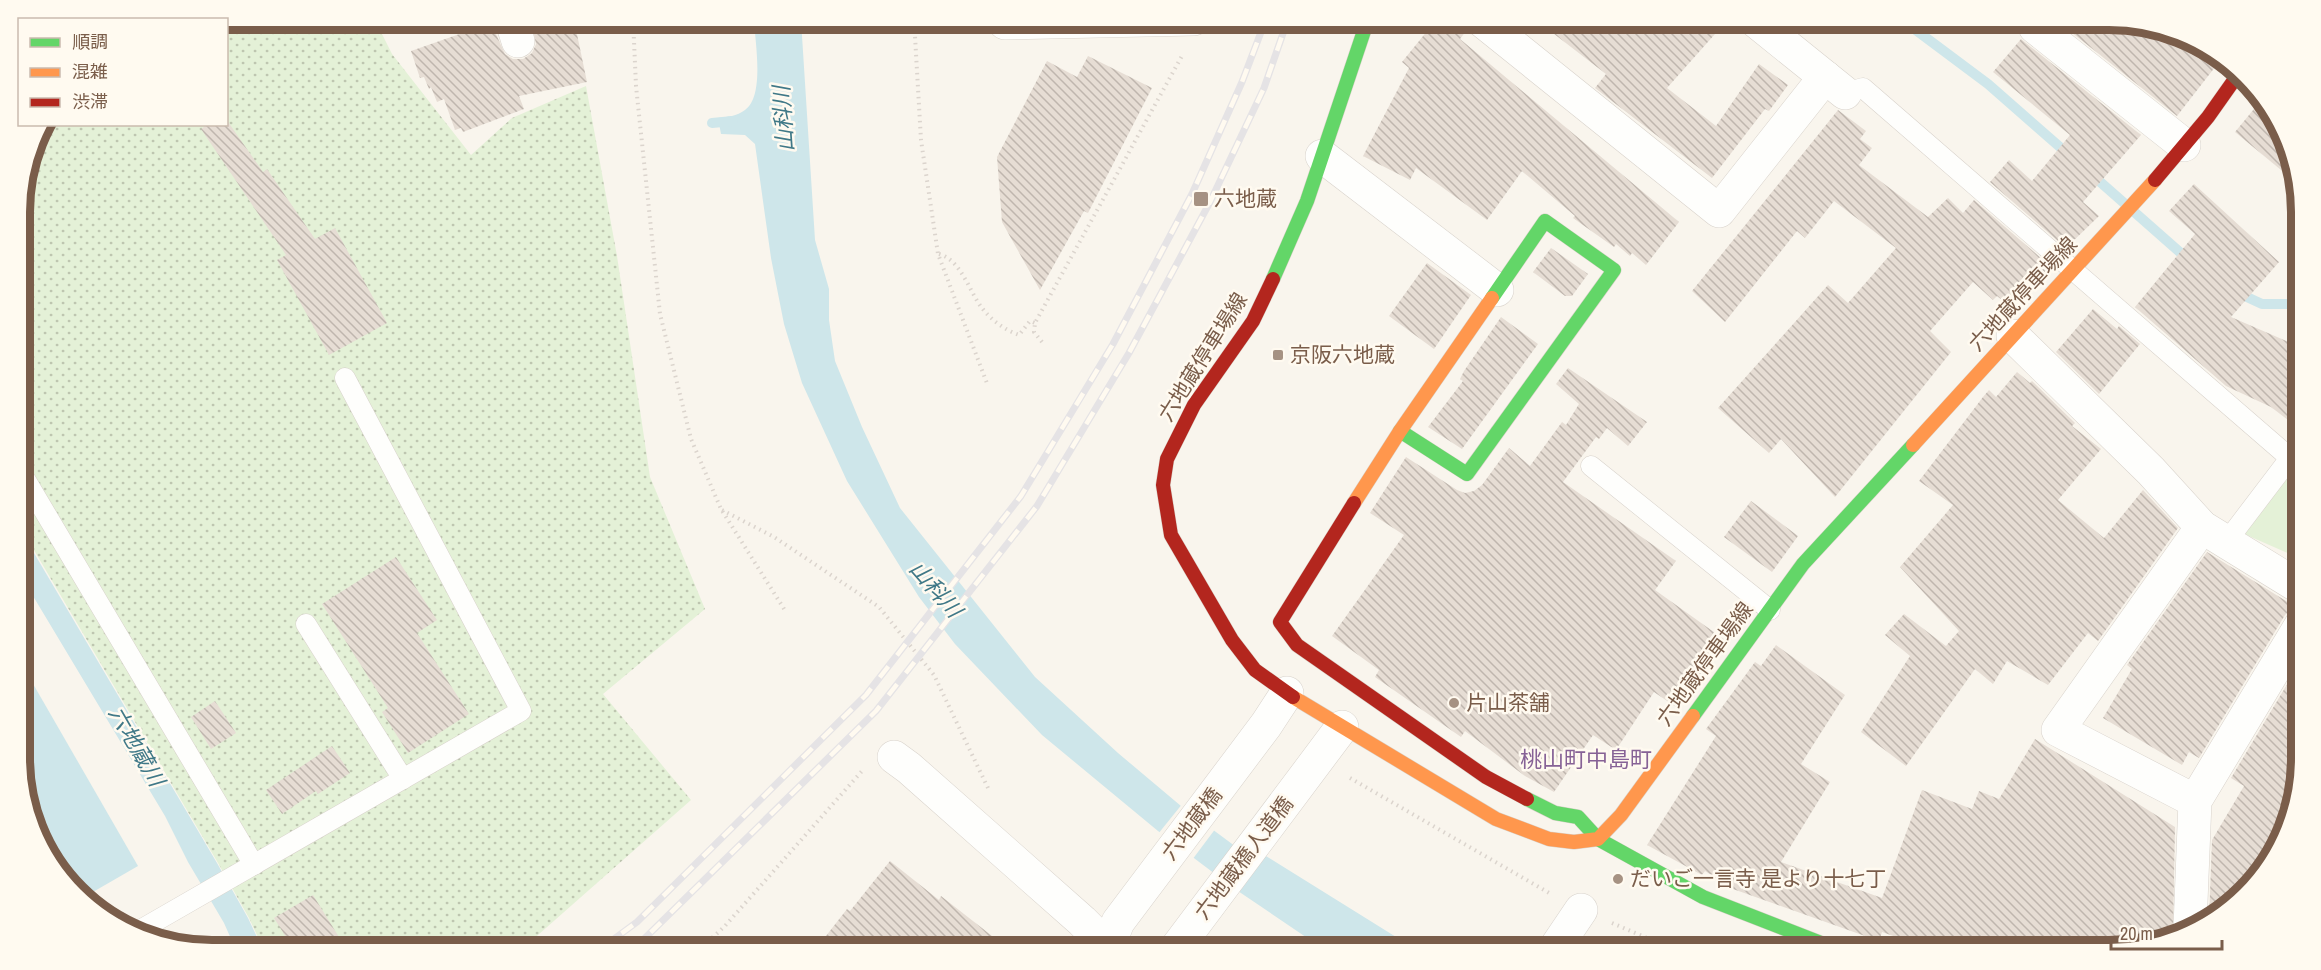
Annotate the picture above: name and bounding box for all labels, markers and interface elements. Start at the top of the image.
legend [18,18,228,126]
text: 順調 [72,29,108,54]
text: 混雑 [72,59,108,84]
water label: 山科川 [766,83,800,153]
text: 渋滞 [72,89,108,114]
place label: 六地蔵 [1214,184,1277,213]
marker: 六地蔵 [1192,190,1210,208]
street label: 六地蔵停車場線 [1962,230,2083,357]
street label: 六地蔵停車場線 [1151,287,1254,427]
place label: 京阪六地蔵 [1290,340,1395,369]
marker: 京阪六地蔵 [1271,348,1285,362]
water label: 山科川 [903,554,970,625]
street label: 六地蔵停車場線 [1650,596,1760,732]
place label: 片山茶舗 [1466,688,1550,717]
marker: 片山茶舗 [1447,696,1461,710]
water label: 六地蔵川 [102,700,173,793]
district label: 桃山町中島町 [1520,744,1652,774]
street label: 六地蔵橋 [1155,781,1228,866]
street label: 六地蔵橋人道橋 [1188,790,1299,925]
place label: だいご一言寺 是より十七丁 [1630,864,1886,893]
marker: だいご一言寺 是より十七丁 [1611,872,1625,886]
scale bar [2111,913,2222,951]
text: 20 m [2120,921,2153,946]

